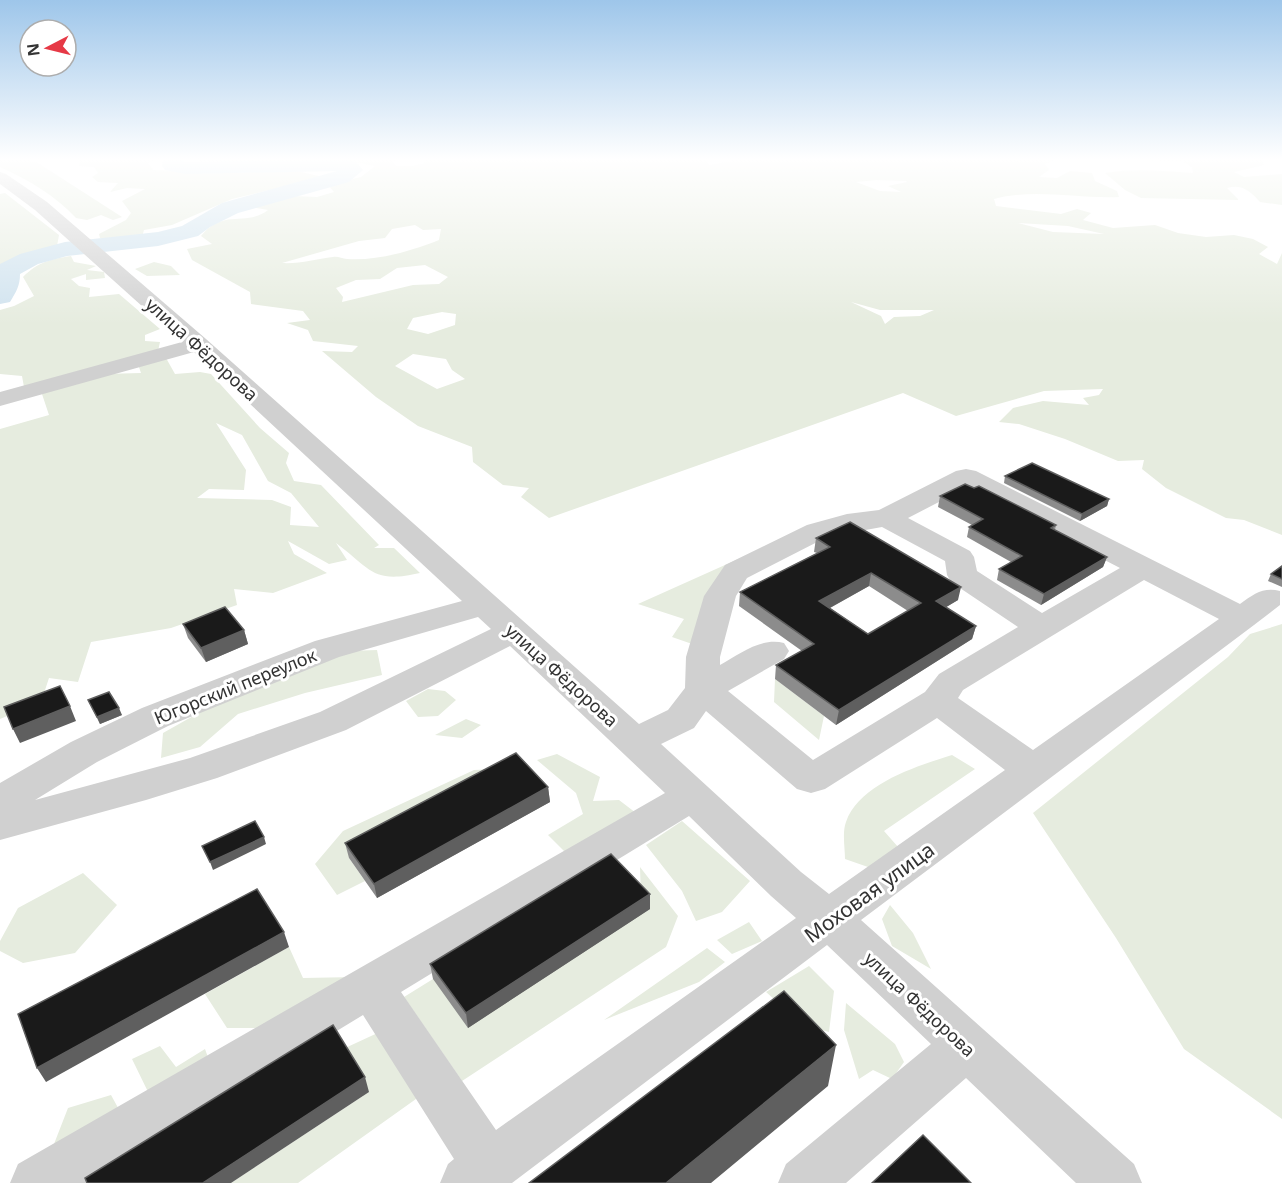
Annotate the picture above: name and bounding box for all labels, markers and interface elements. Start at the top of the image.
north arrow [18,18,78,78]
text: N [21,42,45,58]
street label: улица Фёдорова [141,292,263,406]
street label: улица Фёдорова [501,618,623,732]
street label: Югорский переулок [150,642,320,730]
street label: Моховая улица [798,835,940,949]
street label: улица Фёдорова [859,946,981,1062]

